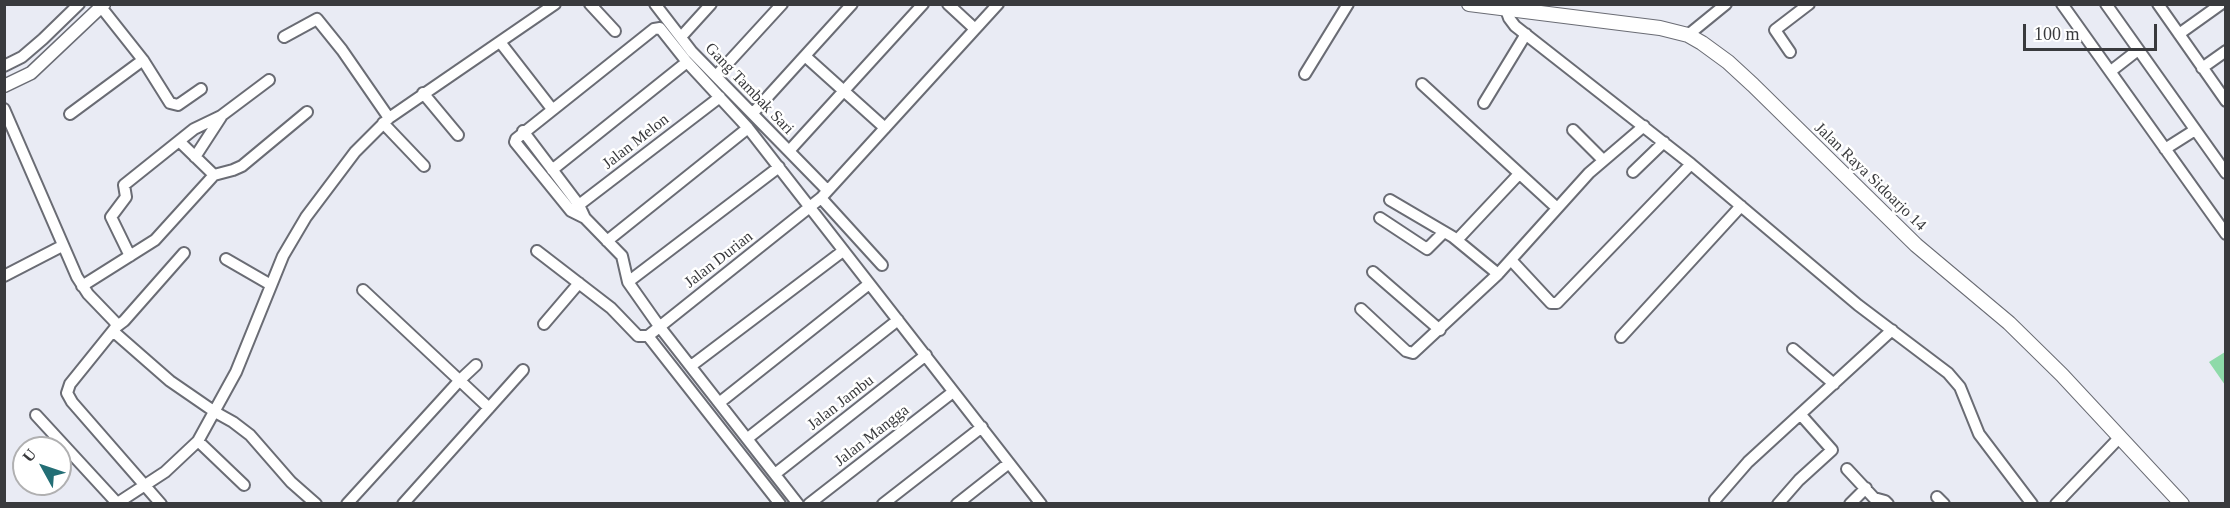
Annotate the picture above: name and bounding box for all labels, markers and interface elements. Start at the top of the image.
scale bar [2026,12,2160,50]
text: 100 m [2034,24,2080,44]
street label: Gang Tambak Sari [701,39,797,139]
street label: Jalan Melon [599,110,673,174]
street label: Jalan Raya Sidoarjo 14 [1810,119,1930,235]
street label: Jalan Durian [681,227,757,293]
street label: Jalan Jambu [804,371,878,435]
street label: Jalan Mangga [831,401,913,471]
north arrow [12,436,72,496]
text: U [19,446,40,465]

